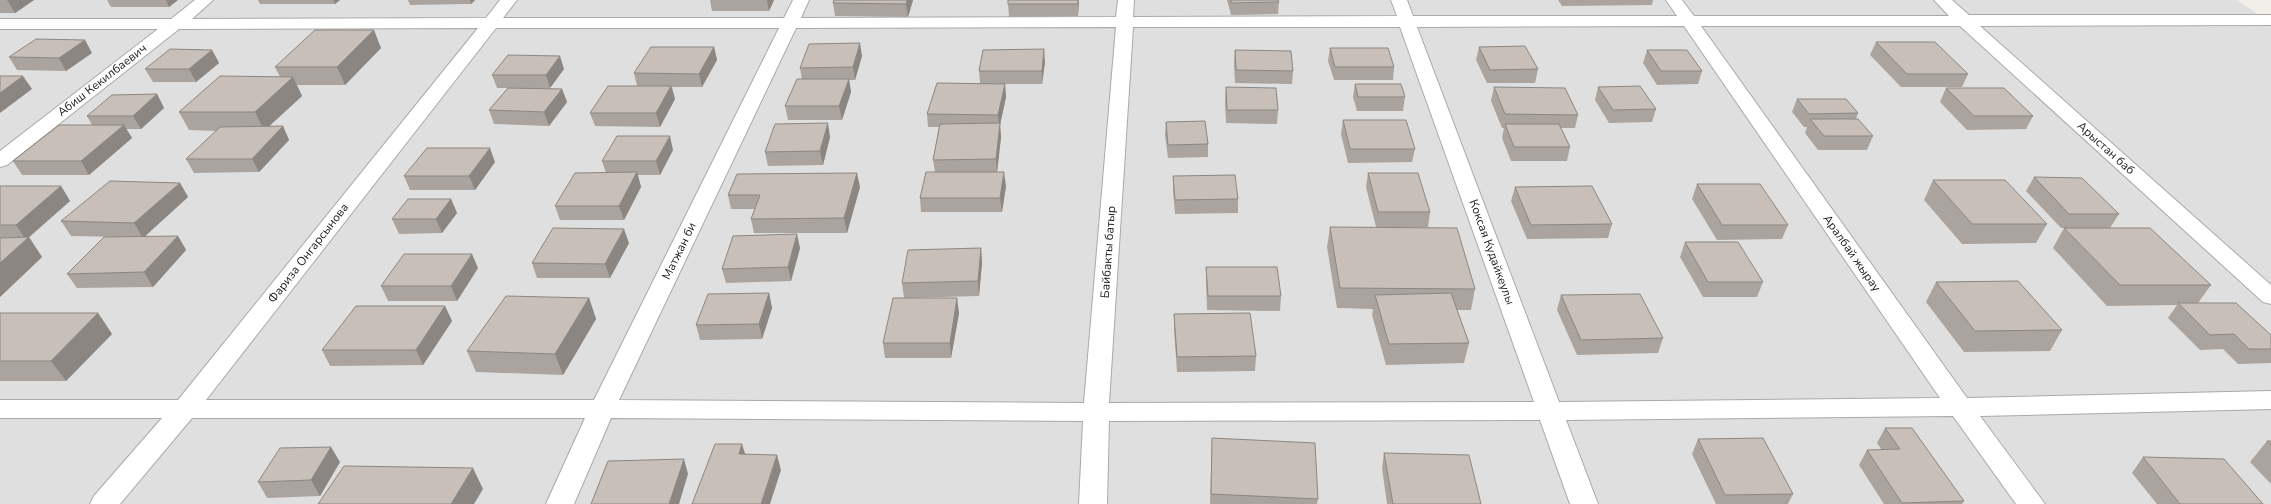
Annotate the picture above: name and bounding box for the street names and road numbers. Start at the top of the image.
street label: Абиш Кекилбаевич [54,40,150,120]
street label: Арыстан баб [2074,118,2138,178]
street label: Коксая Кудайкеулы [1466,197,1518,307]
street label: Фариза Онгарсынова [264,200,352,306]
street label: Байбакты батыр [1097,205,1119,299]
street label: Аралбай жырау [1819,211,1885,295]
street label: Матжан би [658,220,700,282]

